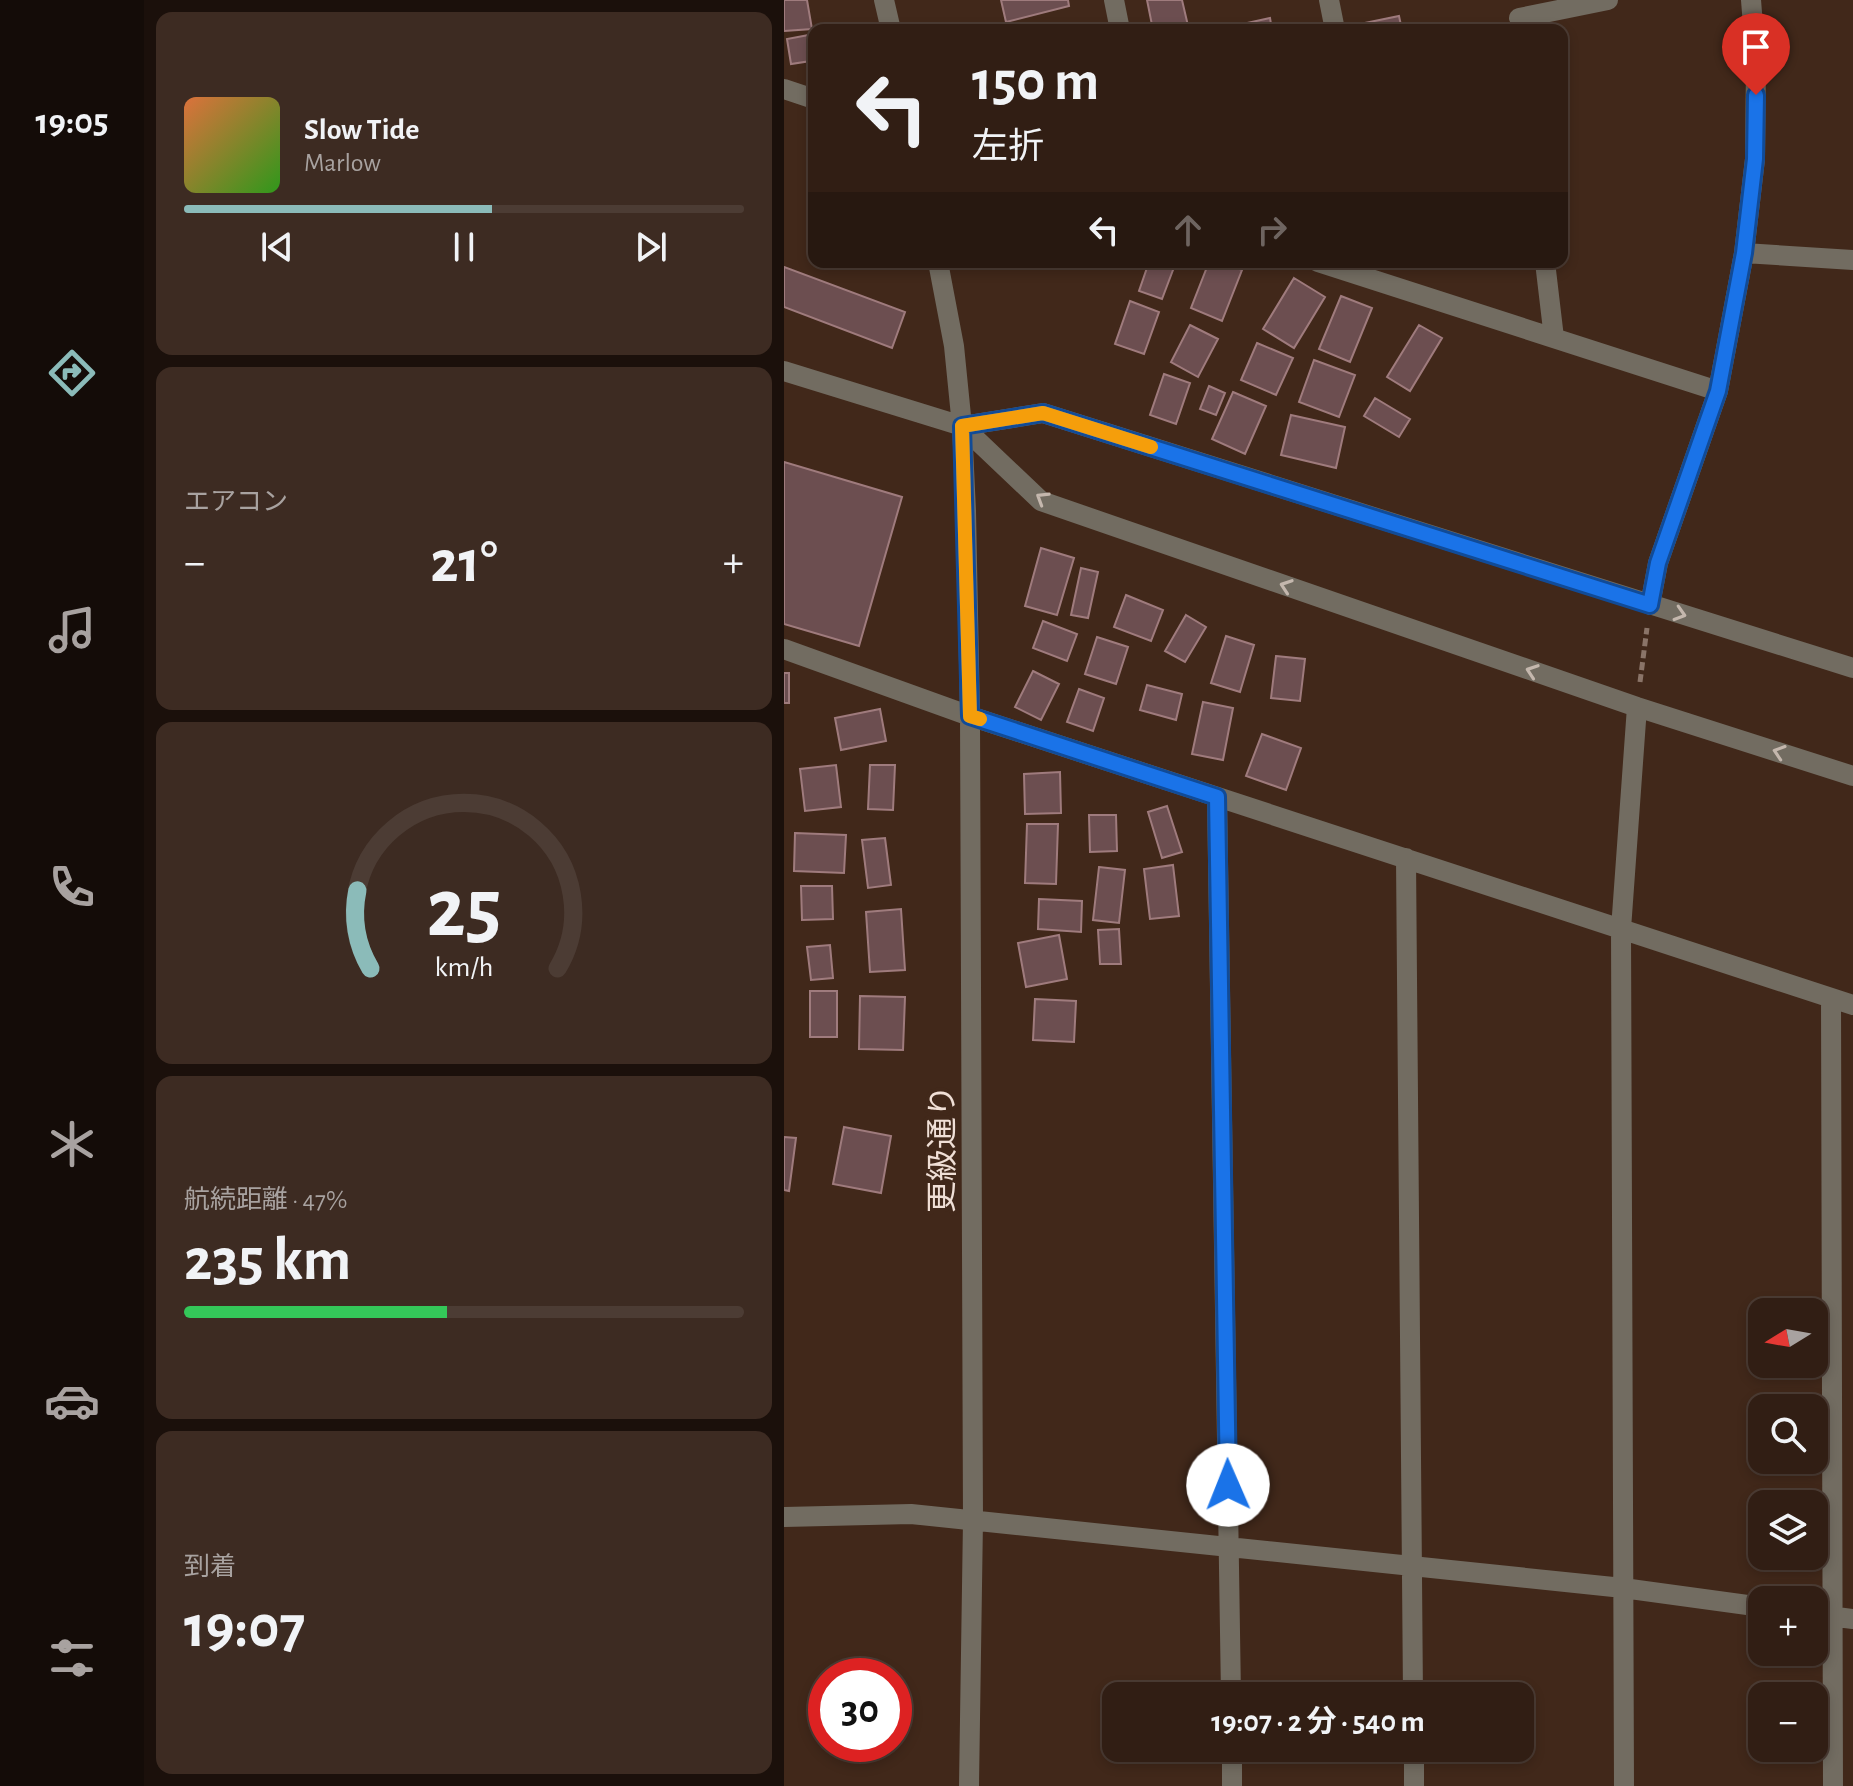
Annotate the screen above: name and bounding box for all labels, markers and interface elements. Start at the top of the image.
pin [1722,13,1790,95]
icon: arrive [1734,25,1778,69]
text: 150 m [972,54,1099,110]
icon: left [840,56,944,160]
text: 19:05 [36,104,108,140]
text: Slow Tide [304,115,419,145]
text: 左折 [972,129,1044,165]
text: Marlow [304,150,381,176]
icon: left [1082,208,1126,252]
icon: ahead [1166,208,1210,252]
icon: right [1250,208,1294,252]
icon: previous [255,225,299,269]
icon: pause [442,225,486,269]
icon: next [629,225,673,269]
icon: directions [44,345,100,401]
text: エアコン [184,489,288,515]
one-way arrow [1037,493,1051,508]
text: 21° [430,533,498,593]
text: − [184,541,205,585]
text: + [723,541,744,585]
one-way arrow [1280,579,1294,595]
icon: music [44,602,100,658]
one-way arrow [1673,605,1686,621]
one-way arrow [1526,664,1540,680]
one-way arrow [1772,746,1786,762]
icon: phone [44,859,100,915]
text: 25 [426,868,502,952]
text: km/h [435,953,493,982]
street label: 更級通り [925,1085,959,1213]
icon: climate [44,1116,100,1172]
text: 航続距離 · 47% [184,1187,347,1213]
text: 235 km [184,1231,351,1291]
north arrow [1748,1298,1828,1378]
map controls [1748,1298,1828,1762]
icon: car [44,1373,100,1429]
button: search [1748,1394,1828,1474]
position arrow [1186,1443,1270,1527]
button: layers [1748,1490,1828,1570]
text: 到着 [184,1554,236,1580]
button: + [1748,1586,1828,1666]
text: 19:07 [184,1598,306,1658]
icon: filters [44,1630,100,1686]
speed limit sign: 30 [808,1658,912,1762]
button: − [1748,1682,1828,1762]
text: 19:07 · 2 分 · 540 m [1211,1707,1425,1737]

